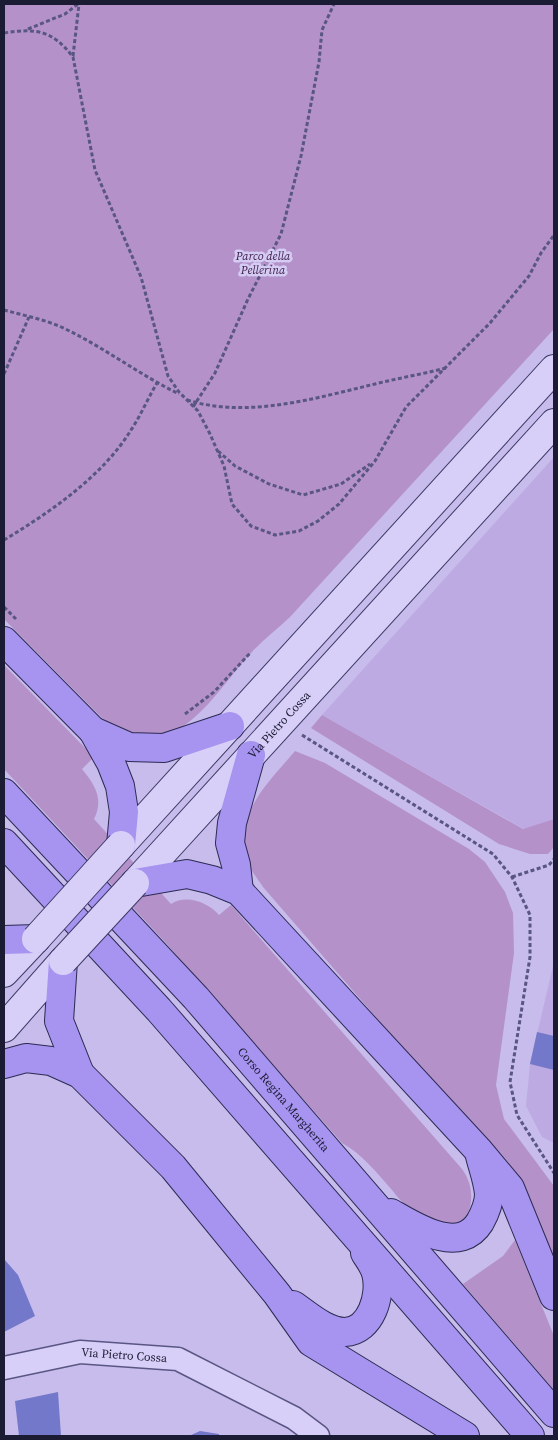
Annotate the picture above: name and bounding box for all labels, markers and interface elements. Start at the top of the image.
park label: Parco della Pellerina [235,248,291,278]
street label: Via Pietro Cossa [244,687,315,762]
street label: Corso Regina Margherita [234,1044,334,1156]
street label: Via Pietro Cossa [81,1344,169,1366]

